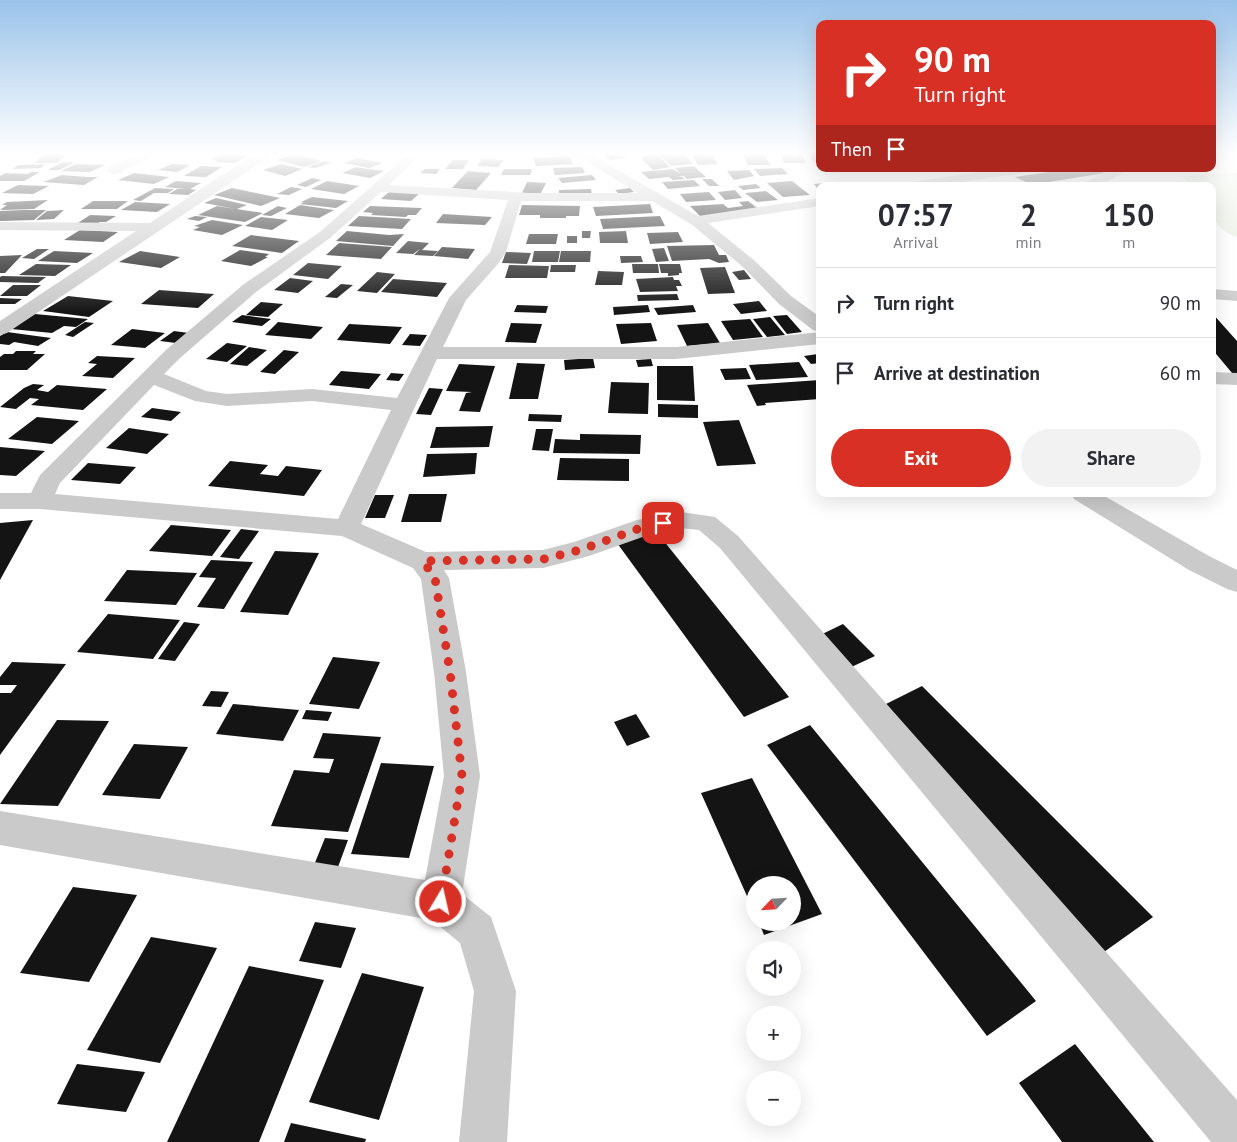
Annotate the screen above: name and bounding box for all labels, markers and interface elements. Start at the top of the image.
text: 90 m [914,36,991,82]
icon: right [831,40,896,105]
text: Turn right [914,80,1006,108]
icon: arrive [882,135,910,163]
text: Then [831,137,872,161]
text: 07:57 [878,195,954,234]
text: 2 [1020,195,1037,234]
text: 150 [1103,195,1154,234]
text: Arrival [893,232,938,252]
text: min [1016,232,1042,252]
text: m [1122,232,1135,252]
icon: right [831,289,859,317]
text: Turn right [874,291,954,315]
text: 90 m [1160,291,1201,315]
icon: arrive [831,359,859,387]
text: Arrive at destination [874,361,1040,385]
text: 60 m [1160,361,1201,385]
button: Exit [831,429,1011,487]
button: Share [1021,429,1201,487]
pin [642,502,684,544]
icon: arrive [649,509,677,537]
position arrow [414,875,466,927]
north arrow [746,876,801,931]
map controls [746,876,801,1126]
button: sound [746,941,801,996]
button: + [746,1006,801,1061]
button: − [746,1071,801,1126]

